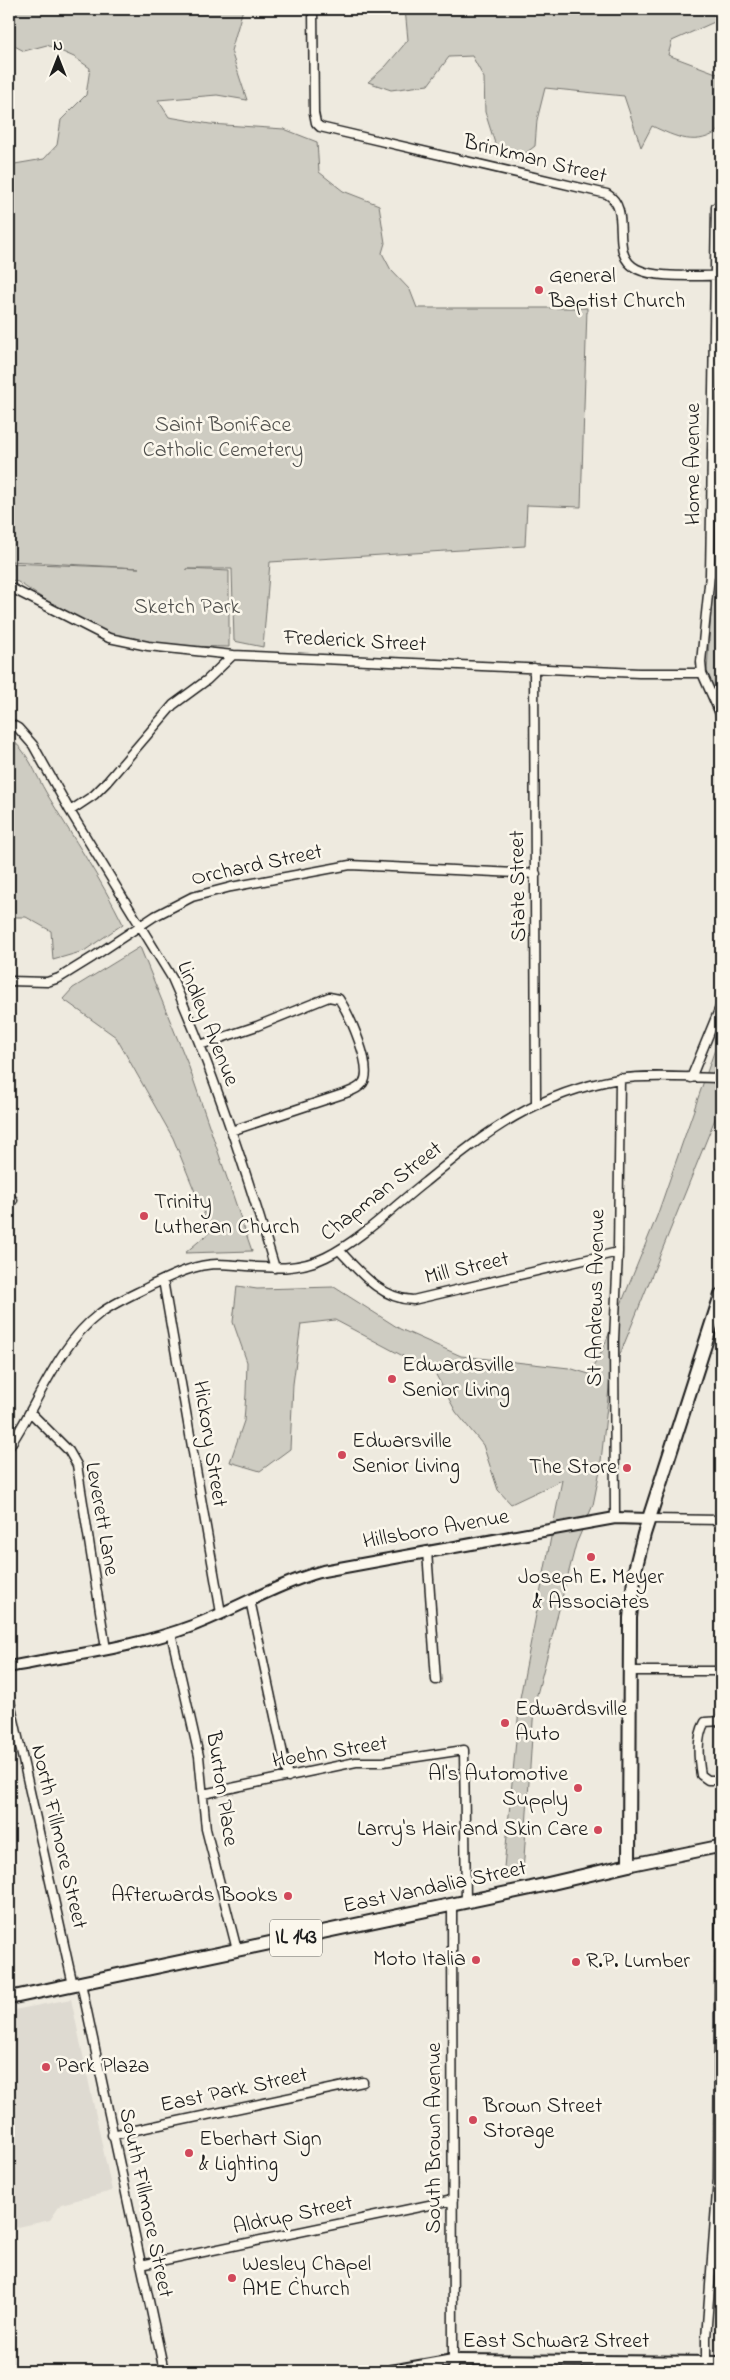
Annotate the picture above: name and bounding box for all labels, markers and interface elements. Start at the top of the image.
north arrow [32,32,82,82]
text: N [53,36,63,57]
street label: Brinkman Street [459,126,611,193]
place label: General Baptist Church [548,261,685,318]
marker: General Baptist Church [533,284,545,296]
street label: Home Avenue [678,403,710,525]
park label: Saint Boniface Catholic Cemetery [143,410,303,468]
park label: Sketch Park [134,592,241,624]
street label: Frederick Street [282,622,428,662]
street label: State Street [502,829,536,942]
street label: Orchard Street [188,836,326,896]
street label: Lindley Avenue [166,957,247,1092]
street label: Chapman Street [314,1134,450,1250]
place label: Trinity Lutheran Church [154,1187,300,1244]
street label: St Andrews Avenue [579,1209,615,1387]
marker: Trinity Lutheran Church [138,1210,150,1222]
street label: Mill Street [422,1244,513,1294]
place label: Edwardsville Senior Living [402,1350,514,1408]
marker: Edwardsville Senior Living [386,1373,398,1385]
street label: Hickory Street [182,1378,235,1510]
place label: Edwarsville Senior Living [352,1426,460,1484]
marker: Edwarsville Senior Living [336,1449,348,1461]
place label: The Store [529,1452,617,1484]
street label: Leverett Lane [75,1460,127,1578]
marker: The Store [621,1462,633,1474]
street label: Hillsboro Avenue [360,1501,512,1559]
marker: Joseph E. Meyer & Associates [585,1551,597,1563]
place label: Joseph E. Meyer & Associates [518,1562,664,1619]
place label: Edwardsville Auto [515,1694,627,1751]
marker: Edwardsville Auto [499,1717,511,1729]
street label: Burton Place [196,1728,246,1849]
street label: Hoehn Street [270,1728,391,1778]
street label: North Fillmore Street [21,1742,95,1933]
place label: Al's Automotive Supply [428,1759,568,1817]
marker: Al's Automotive Supply [572,1782,584,1794]
place label: Larry's Hair and Skin Care [357,1814,588,1847]
marker: Larry's Hair and Skin Care [592,1824,604,1836]
street label: East Vandalia Street [340,1853,530,1923]
place label: Afterwards Books [111,1880,278,1912]
marker: Afterwards Books [282,1890,294,1902]
road number: IL 143 [270,1920,322,1956]
place label: Moto Italia [373,1944,466,1976]
place label: R.P. Lumber [586,1946,690,1978]
marker: Moto Italia [470,1954,482,1966]
marker: R.P. Lumber [570,1956,582,1968]
street label: South Brown Avenue [419,2042,451,2234]
place label: Park Plaza [56,2051,149,2083]
street label: East Park Street [157,2060,311,2122]
marker: Park Plaza [40,2061,52,2073]
place label: Brown Street Storage [482,2091,603,2149]
street label: South Fillmore Street [109,2105,181,2301]
marker: Brown Street Storage [467,2114,479,2126]
place label: Eberhart Sign & Lighting [199,2124,322,2182]
marker: Eberhart Sign & Lighting [183,2147,195,2159]
street label: Aldrup Street [230,2188,357,2244]
place label: Wesley Chapel AME Church [242,2249,371,2306]
marker: Wesley Chapel AME Church [226,2272,238,2284]
street label: East Schwarz Street [463,2326,650,2358]

